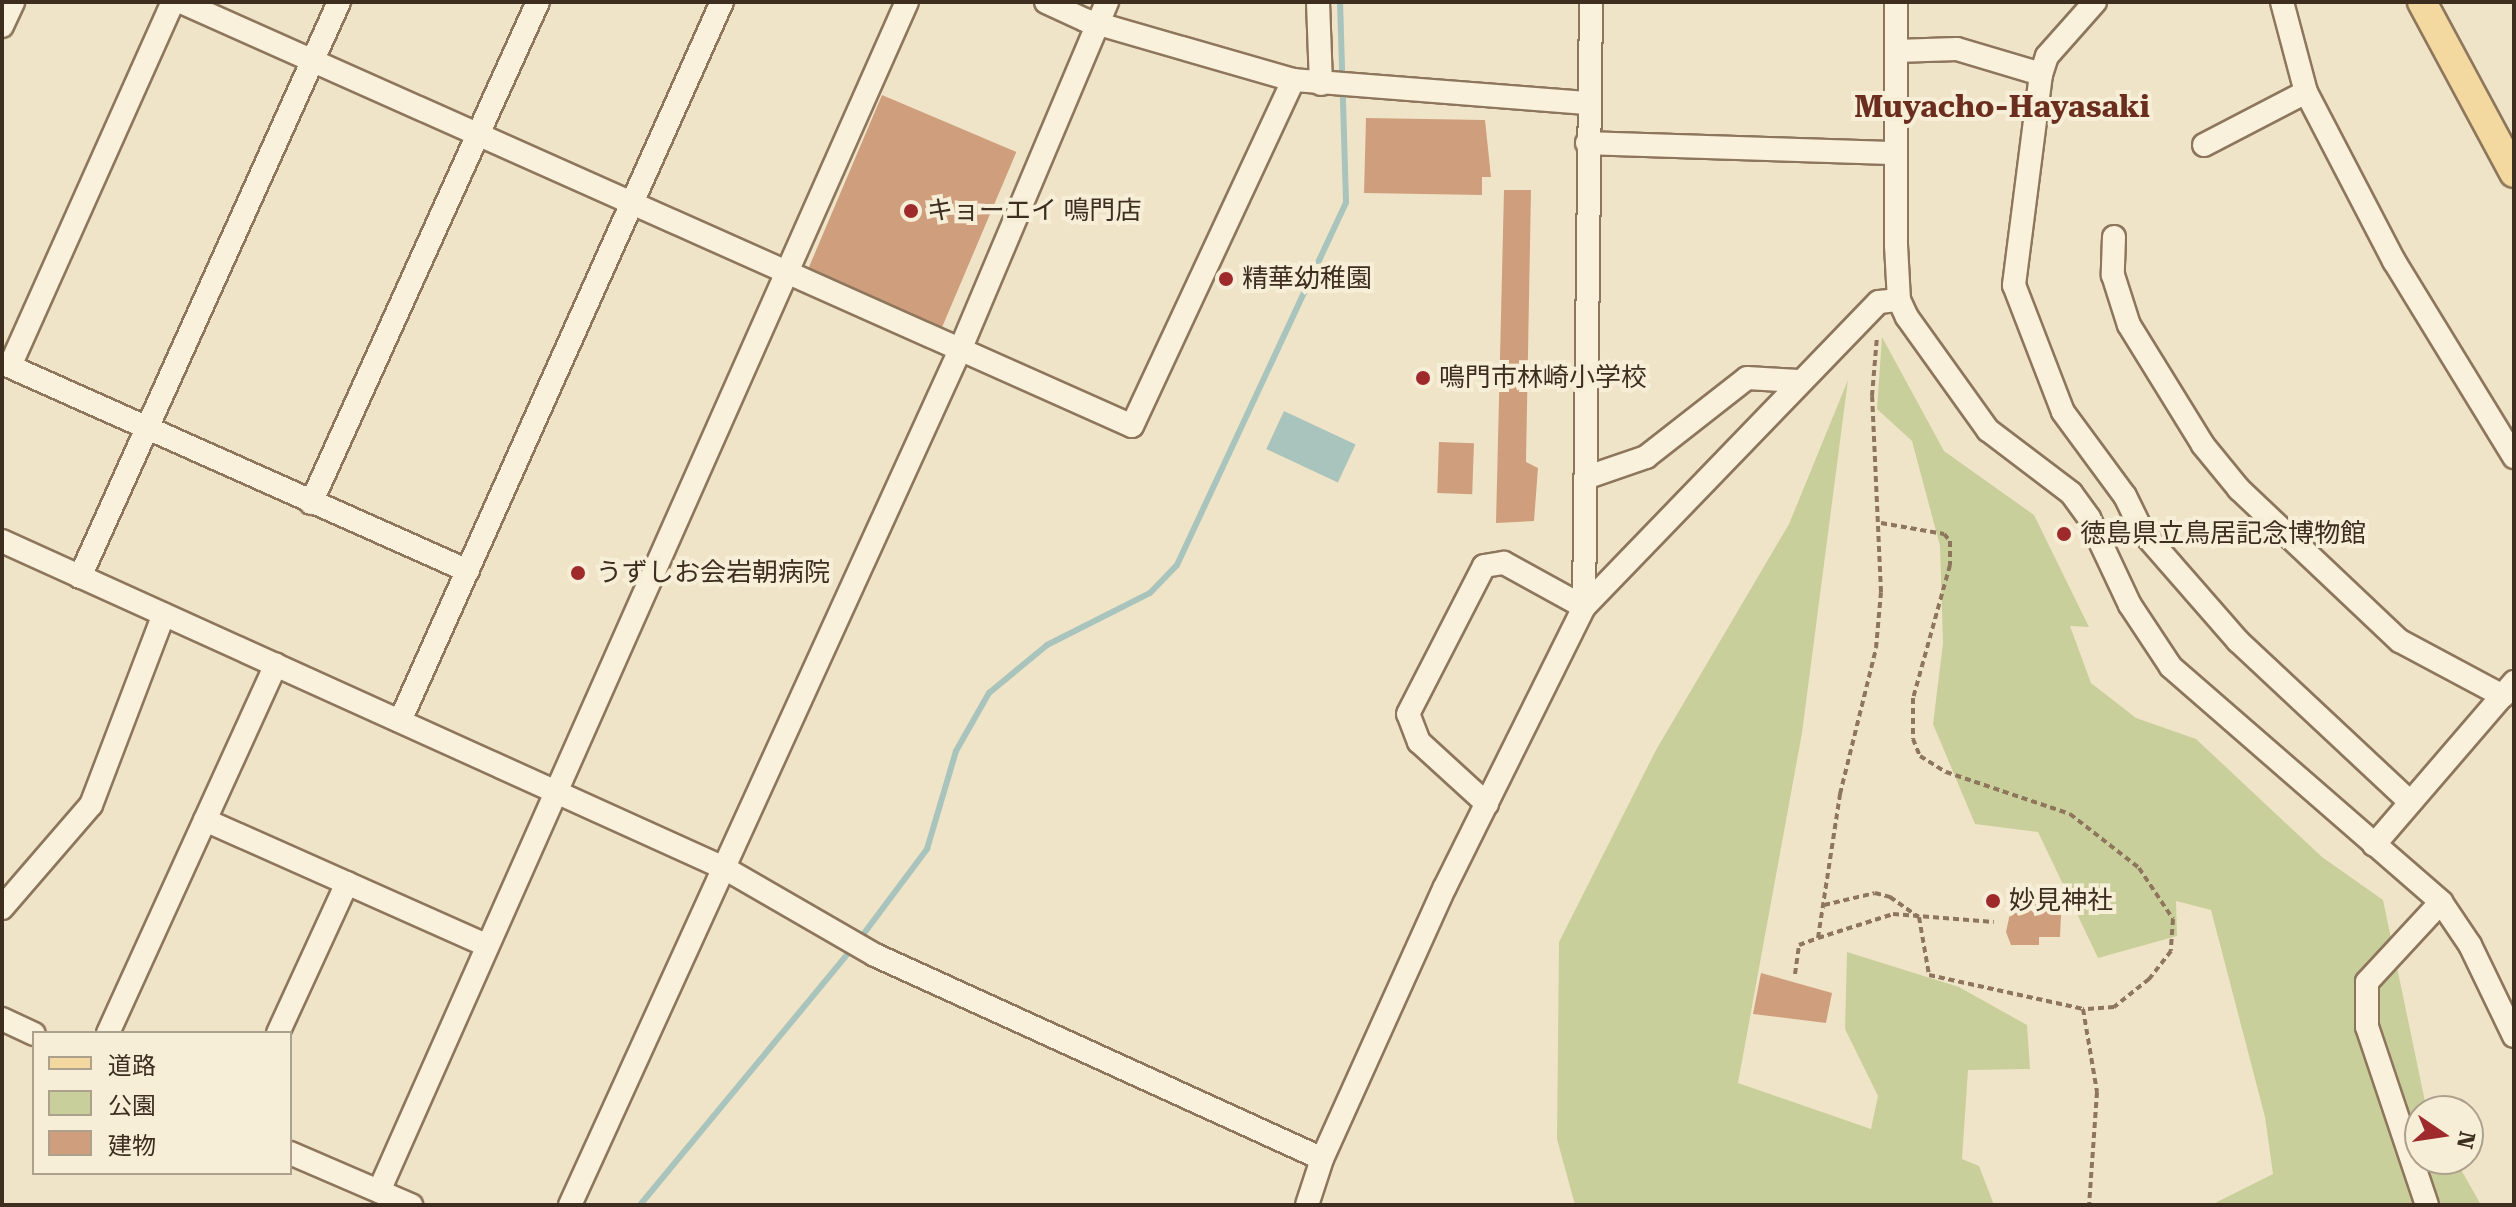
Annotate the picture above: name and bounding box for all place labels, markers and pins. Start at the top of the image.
place label: キョーエイ 鳴門店 [927,195,1142,227]
marker: キョーエイ 鳴門店 [902,202,920,220]
place label: 精華幼稚園 [1242,263,1372,295]
marker: 精華幼稚園 [1217,270,1235,288]
place label: 鳴門市林崎小学校 [1439,362,1647,394]
marker: 鳴門市林崎小学校 [1414,369,1432,387]
place label: 徳島県立鳥居記念博物館 [2080,518,2366,550]
marker: 徳島県立鳥居記念博物館 [2055,525,2073,543]
place label: うずしお会岩朝病院 [596,557,830,589]
marker: うずしお会岩朝病院 [567,562,589,584]
place label: 妙見神社 [2009,885,2113,917]
marker: 妙見神社 [1984,892,2002,910]

